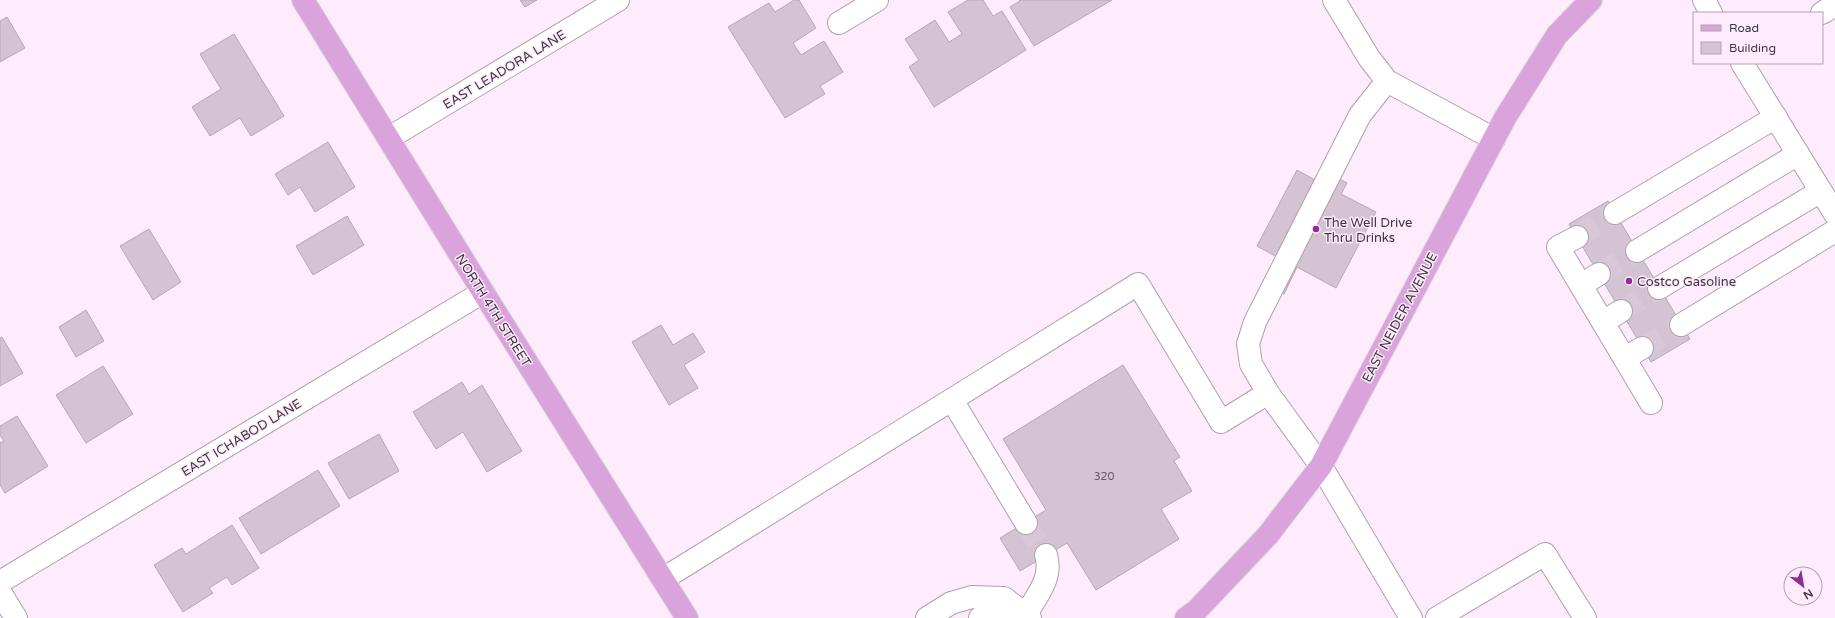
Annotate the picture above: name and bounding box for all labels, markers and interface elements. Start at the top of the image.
legend [1693,12,1823,64]
text: Road [1729,21,1759,35]
street label: EAST LEADORA LANE [440,27,569,113]
text: Building [1729,41,1776,55]
place label: The Well Drive Thru Drinks [1324,215,1412,246]
marker: The Well Drive Thru Drinks [1311,224,1321,234]
street label: EAST NEIDER AVENUE [1359,250,1441,385]
street label: NORTH 4TH STREET [452,251,534,370]
place label: Costco Gasoline [1637,274,1736,290]
marker: Costco Gasoline [1624,276,1634,286]
street label: EAST ICHABOD LANE [178,396,305,480]
house number: 320 [1094,470,1114,483]
north arrow [1783,566,1823,606]
text: N [1801,586,1815,602]

